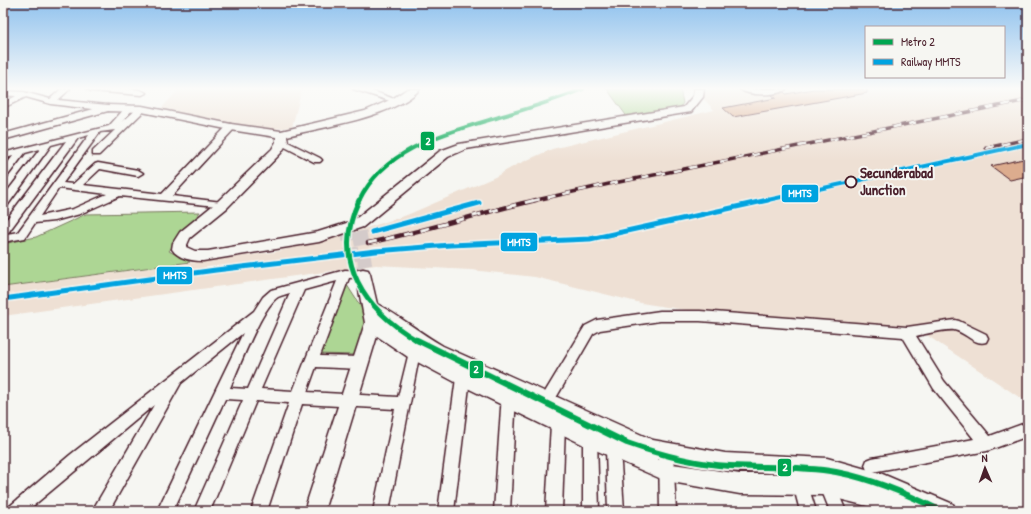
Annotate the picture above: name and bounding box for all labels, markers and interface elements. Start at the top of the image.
legend [865,26,1005,78]
text: Metro 2 [901,33,935,50]
text: Railway MMTS [901,53,961,70]
line badge: 2 [420,131,435,151]
text: 2 [425,134,431,148]
place label: Secunderabad Junction [860,162,933,200]
marker: Secunderabad Junction [844,175,858,189]
line badge: MMTS [781,184,819,203]
text: MMTS [788,186,813,200]
line badge: MMTS [500,232,538,252]
text: MMTS [507,235,532,249]
line badge: MMTS [156,266,193,285]
text: MMTS [163,268,188,282]
line badge: 2 [469,360,484,379]
text: 2 [473,362,479,376]
north arrow [965,448,1005,488]
text: N [981,451,988,465]
line badge: 2 [777,458,792,477]
text: 2 [782,460,788,474]

